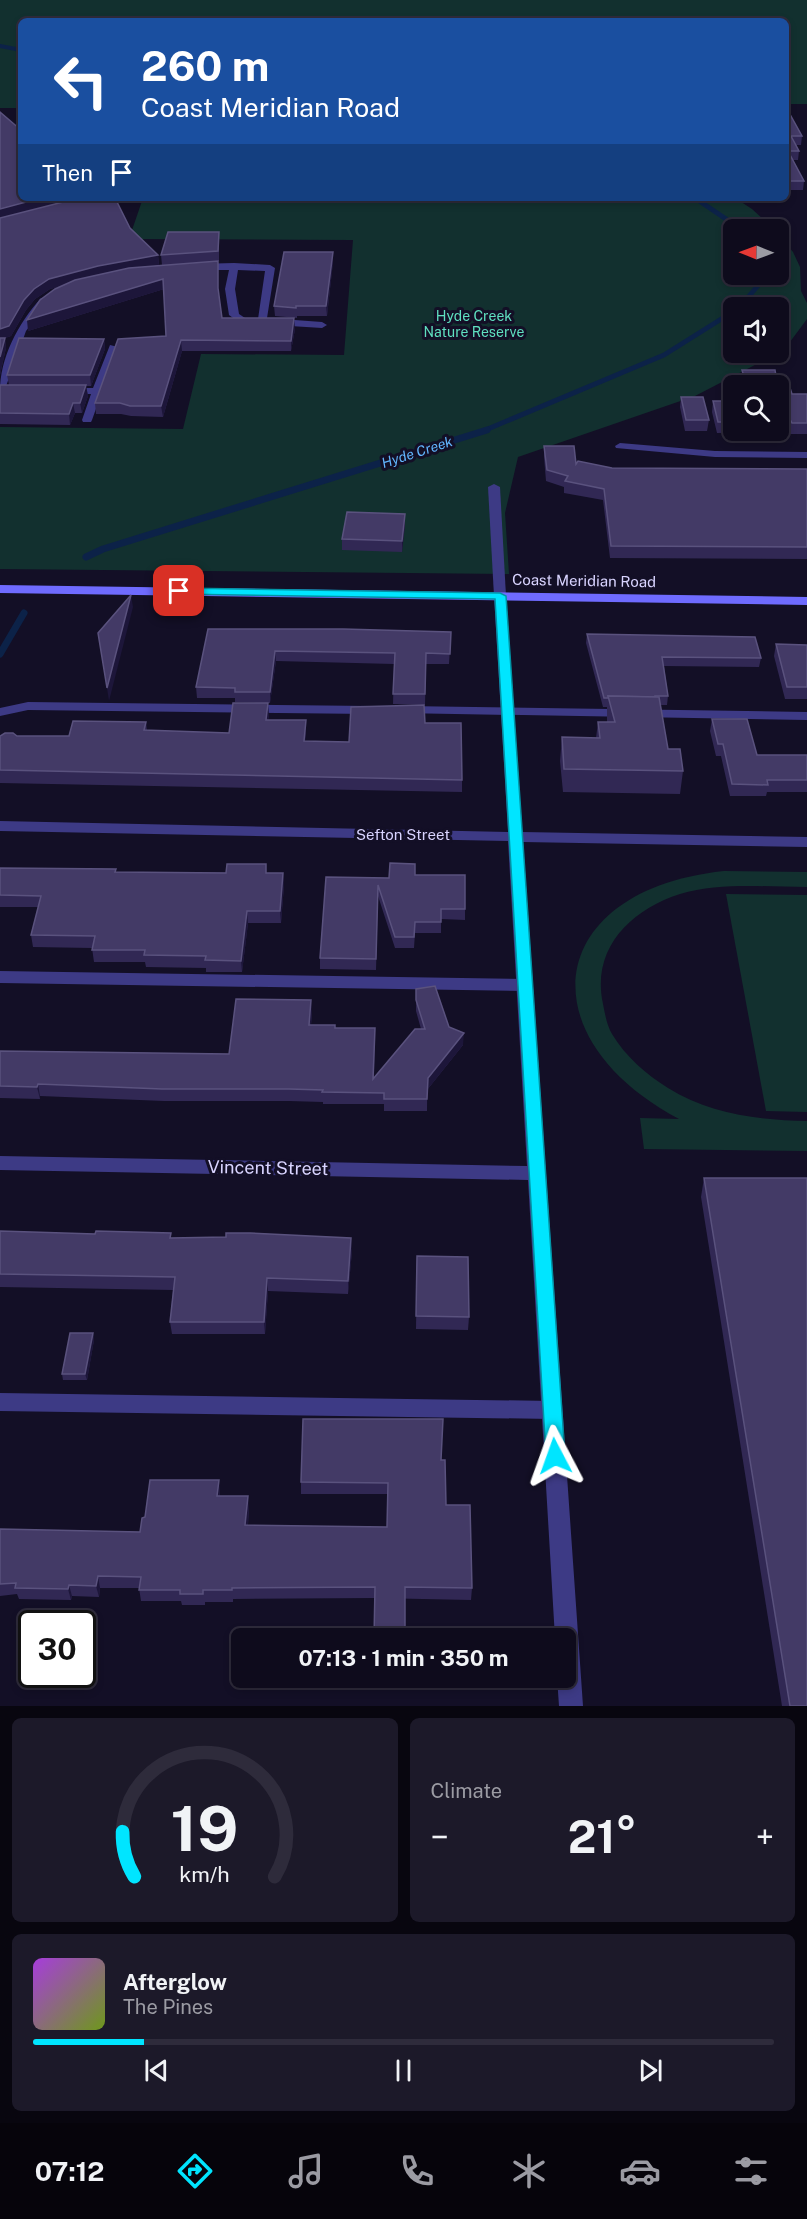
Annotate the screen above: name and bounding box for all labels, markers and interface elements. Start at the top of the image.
text: 260 m [141,41,269,90]
icon: left [42,42,120,120]
text: Coast Meridian Road [141,91,400,123]
icon: arrive [105,156,138,189]
text: Then [42,160,93,186]
north arrow [723,219,789,285]
map controls [723,219,789,441]
button: sound [723,297,789,363]
park label: Hyde Creek Nature Reserve [424,308,524,340]
button: search [723,375,789,441]
water label: Hyde Creek [380,433,455,471]
pin [153,565,204,616]
street label: Coast Meridian Road [512,571,656,590]
icon: arrive [162,574,195,607]
street label: Sefton Street [356,826,450,843]
street label: Vincent Street [207,1156,329,1179]
position arrow [523,1424,587,1488]
speed limit sign: 30 [18,1610,96,1688]
text: 07:13 · 1 min · 350 m [298,1645,509,1671]
text: Climate [431,1779,502,1803]
text: 19 [171,1792,239,1865]
text: 21° [568,1810,637,1863]
text: − [431,1818,449,1856]
text: + [756,1818,774,1856]
text: km/h [180,1862,230,1887]
text: Afterglow [123,1969,227,1995]
text: The Pines [123,1995,213,2019]
icon: previous [140,2054,173,2087]
icon: pause [387,2054,420,2087]
icon: next [634,2054,667,2087]
icon: directions [174,2150,216,2192]
icon: music [285,2150,327,2192]
icon: phone [396,2150,438,2192]
icon: climate [508,2150,550,2192]
icon: car [619,2150,661,2192]
icon: filters [730,2150,772,2192]
text: 07:12 [35,2155,104,2187]

